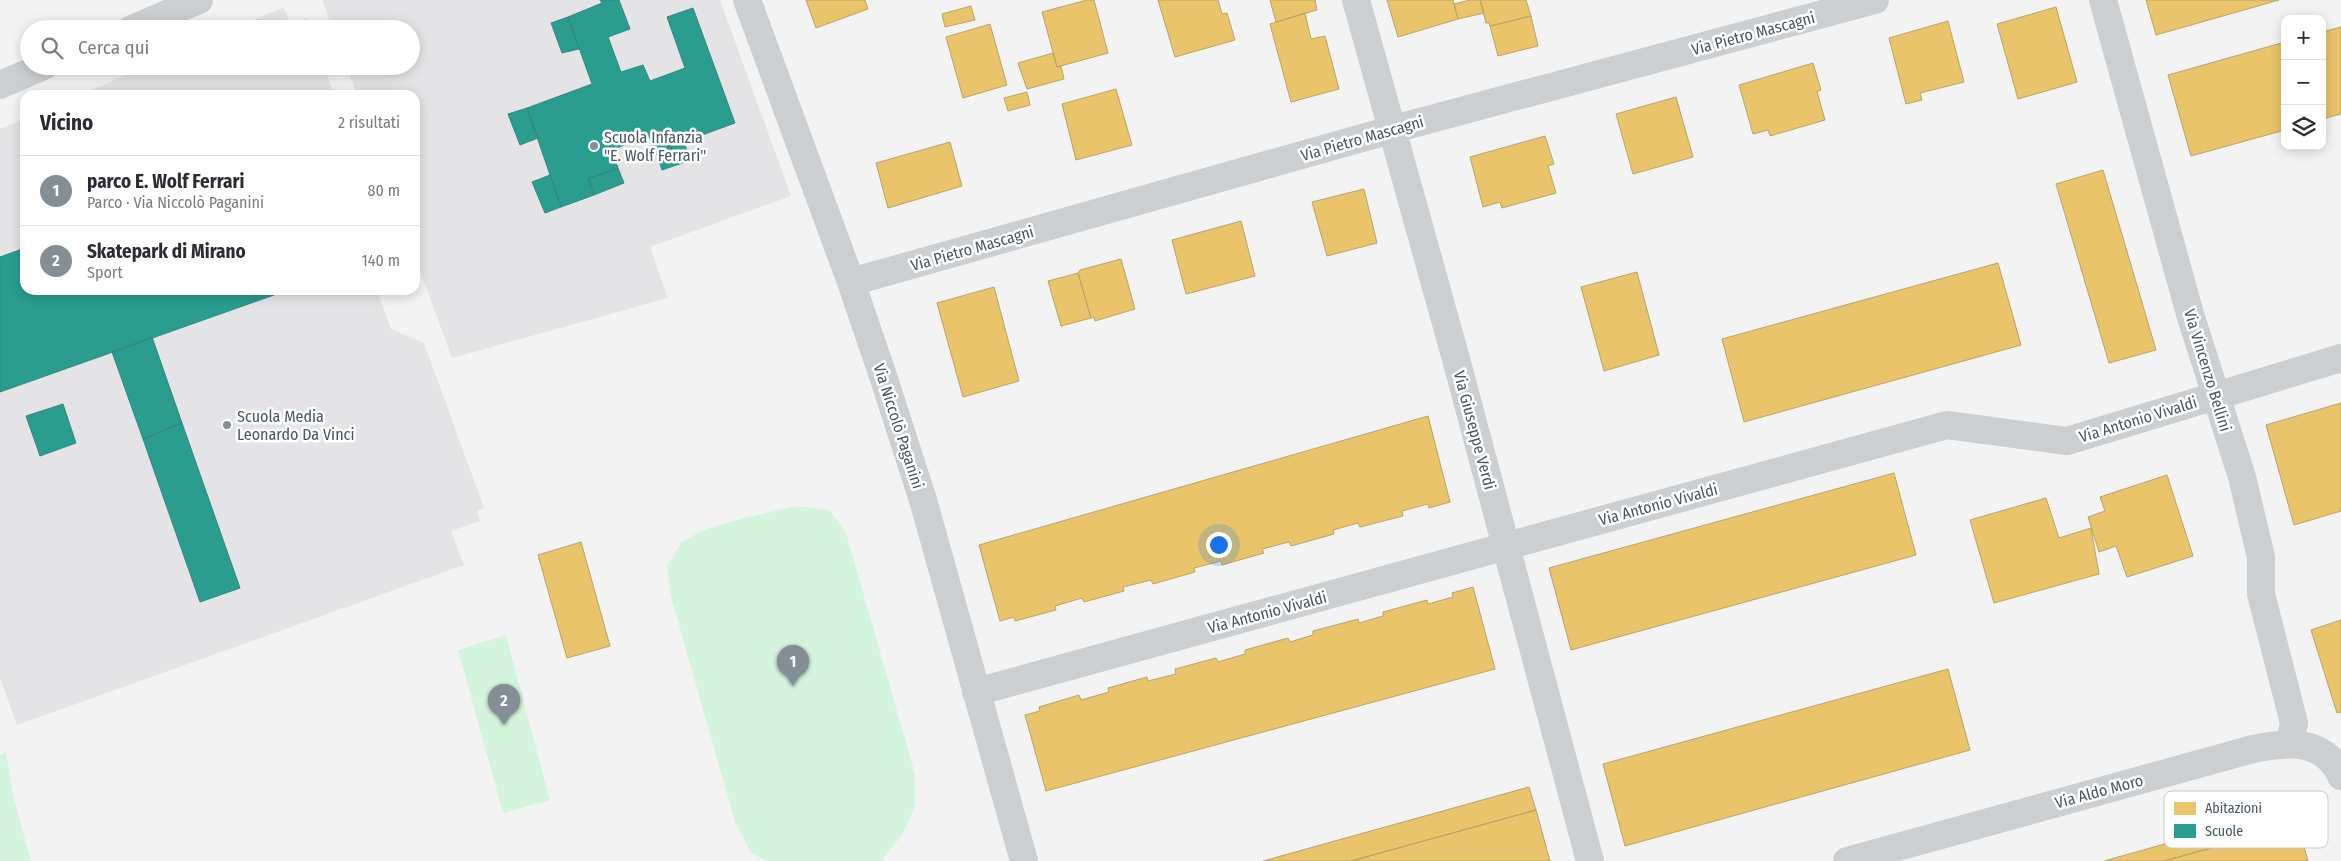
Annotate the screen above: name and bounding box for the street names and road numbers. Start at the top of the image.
street label: Via Pietro Mascagni [1689,8,1817,59]
street label: Via Pietro Mascagni [1299,112,1426,165]
street label: Via Pietro Mascagni [909,222,1036,275]
street label: Via Vincenzo Bellini [2180,307,2235,434]
street label: Via Niccolò Paganini [869,361,928,491]
street label: Via Giuseppe Verdi [1450,369,1500,492]
street label: Via Antonio Vivaldi [2077,393,2199,446]
street label: Via Antonio Vivaldi [1597,479,1720,529]
street label: Via Antonio Vivaldi [1206,587,1329,637]
street label: Via Aldo Moro [2053,771,2145,812]

